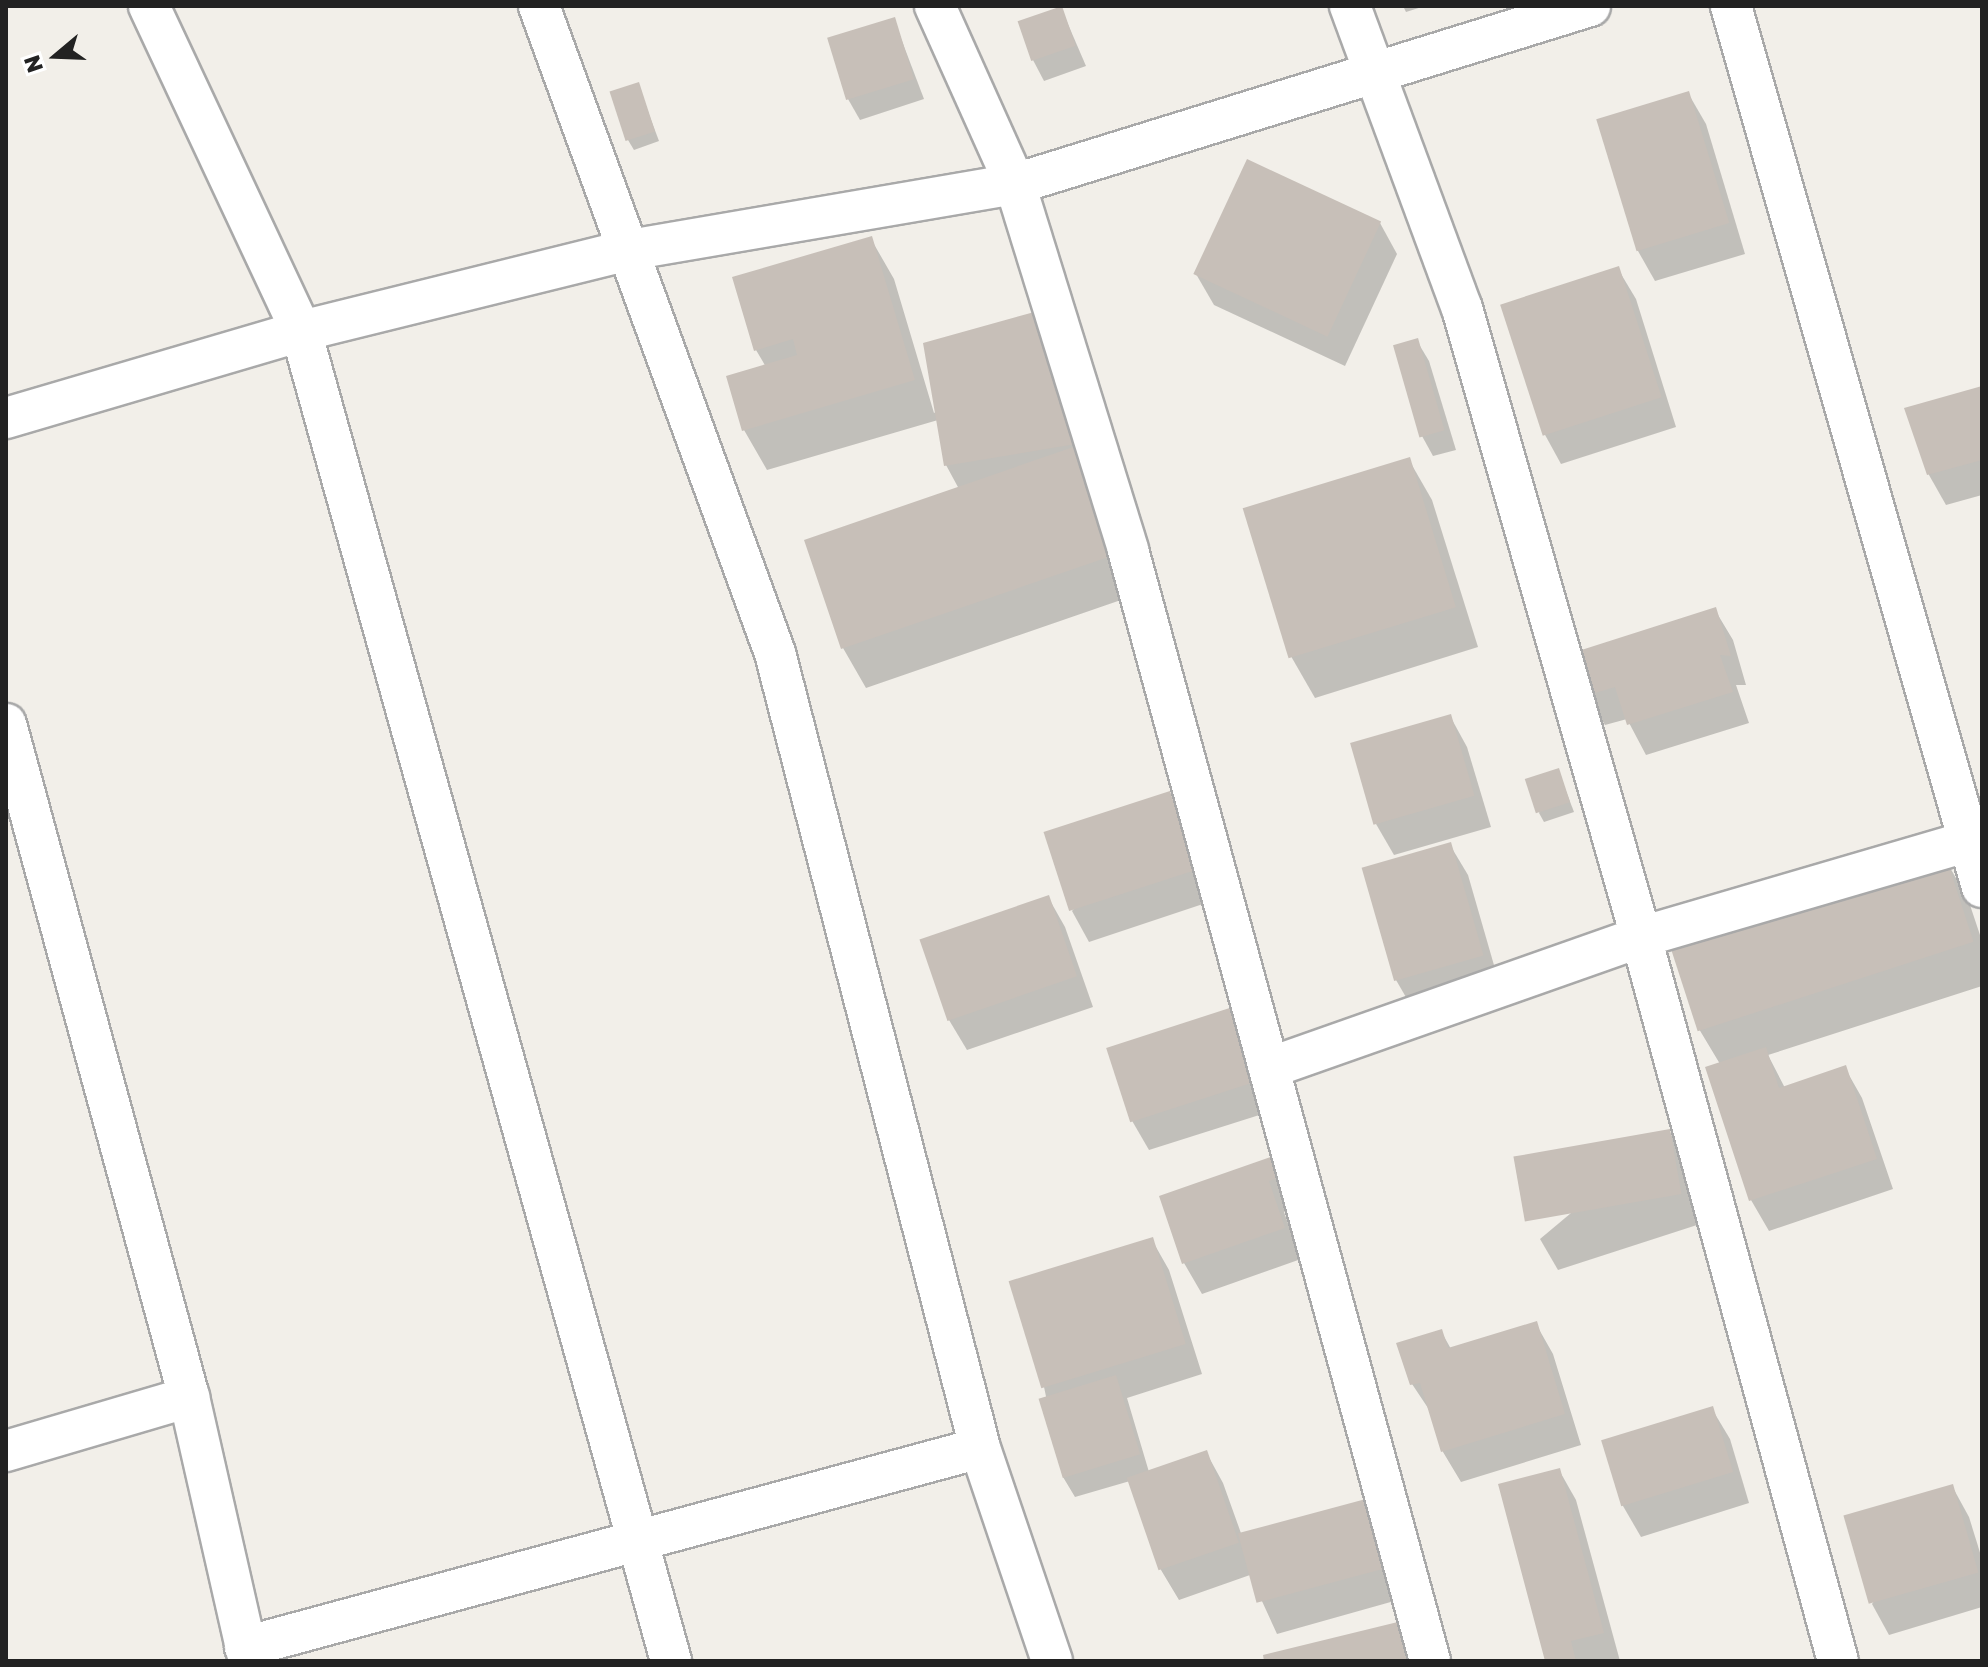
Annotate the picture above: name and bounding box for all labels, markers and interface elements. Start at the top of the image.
north arrow [16,16,96,96]
text: N [17,52,48,76]

